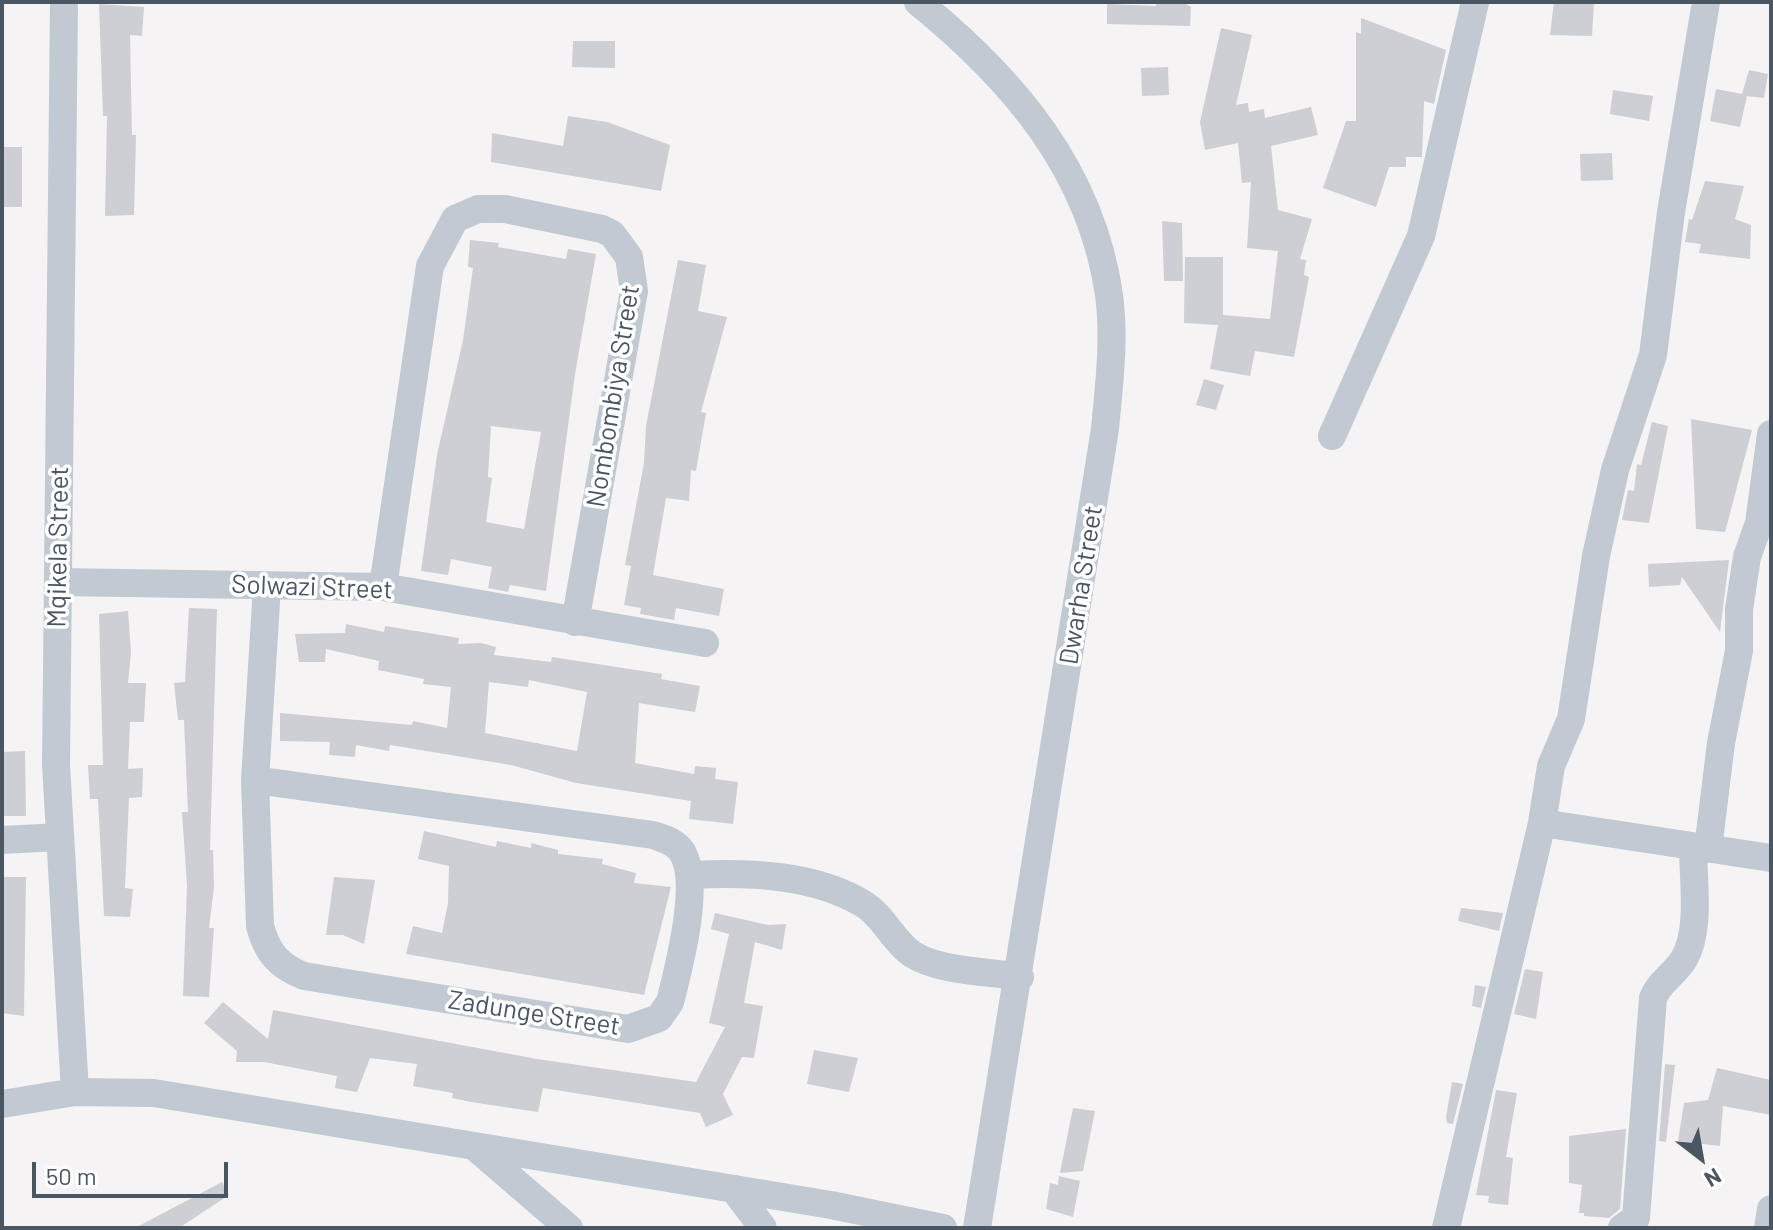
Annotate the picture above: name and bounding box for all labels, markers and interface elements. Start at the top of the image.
street label: Nombombiya Street [580,283,646,509]
street label: Mqikela Street [41,466,75,628]
street label: Dwarha Street [1053,503,1109,667]
street label: Solwazi Street [231,569,393,605]
street label: Zadunge Street [446,984,622,1042]
north arrow [1661,1118,1741,1198]
scale bar [36,1146,232,1196]
text: 50 m [46,1161,97,1190]
text: N [1700,1164,1726,1193]

